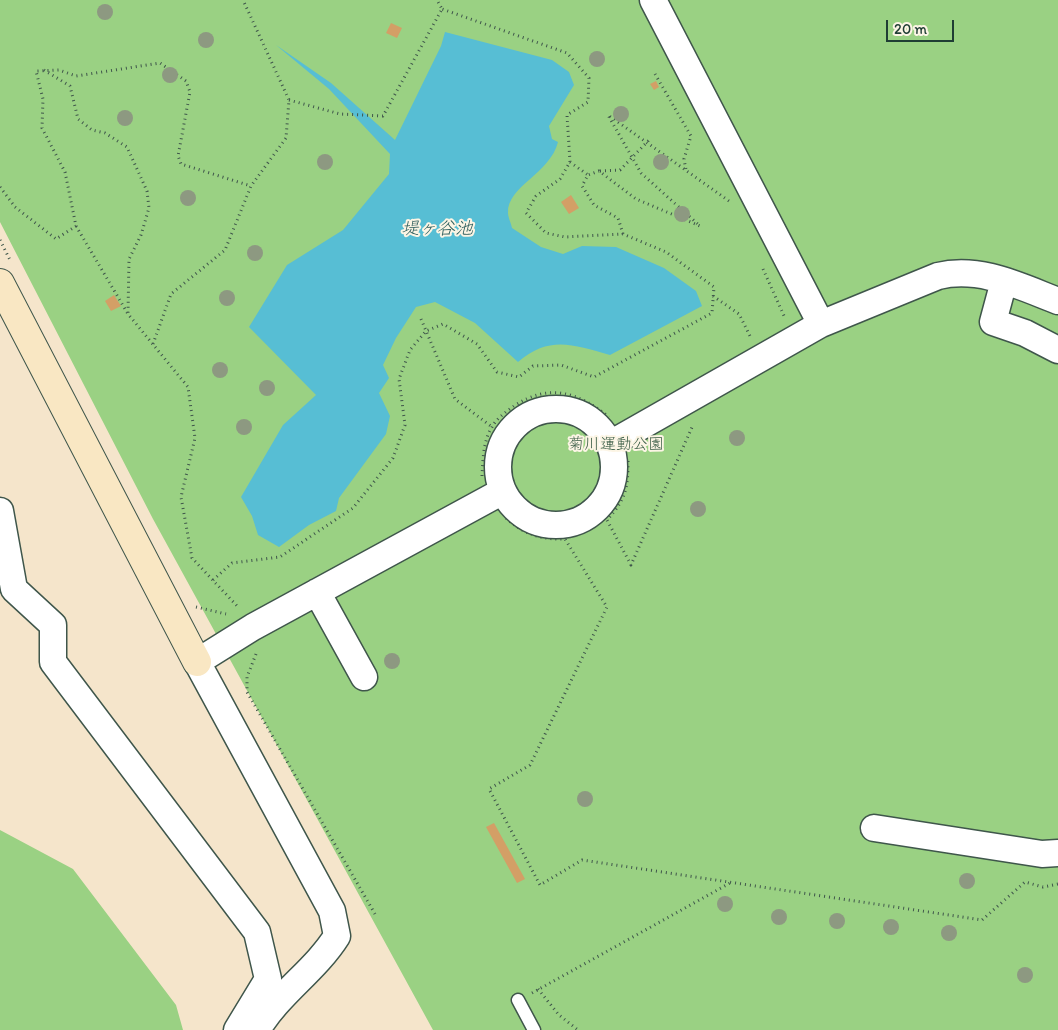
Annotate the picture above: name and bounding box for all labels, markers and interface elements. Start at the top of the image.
scale bar [888,10,956,42]
text: 20 m [894,20,927,38]
water label: 堤ヶ谷池 [401,218,473,240]
park label: 菊川運動公園 [568,435,664,455]

